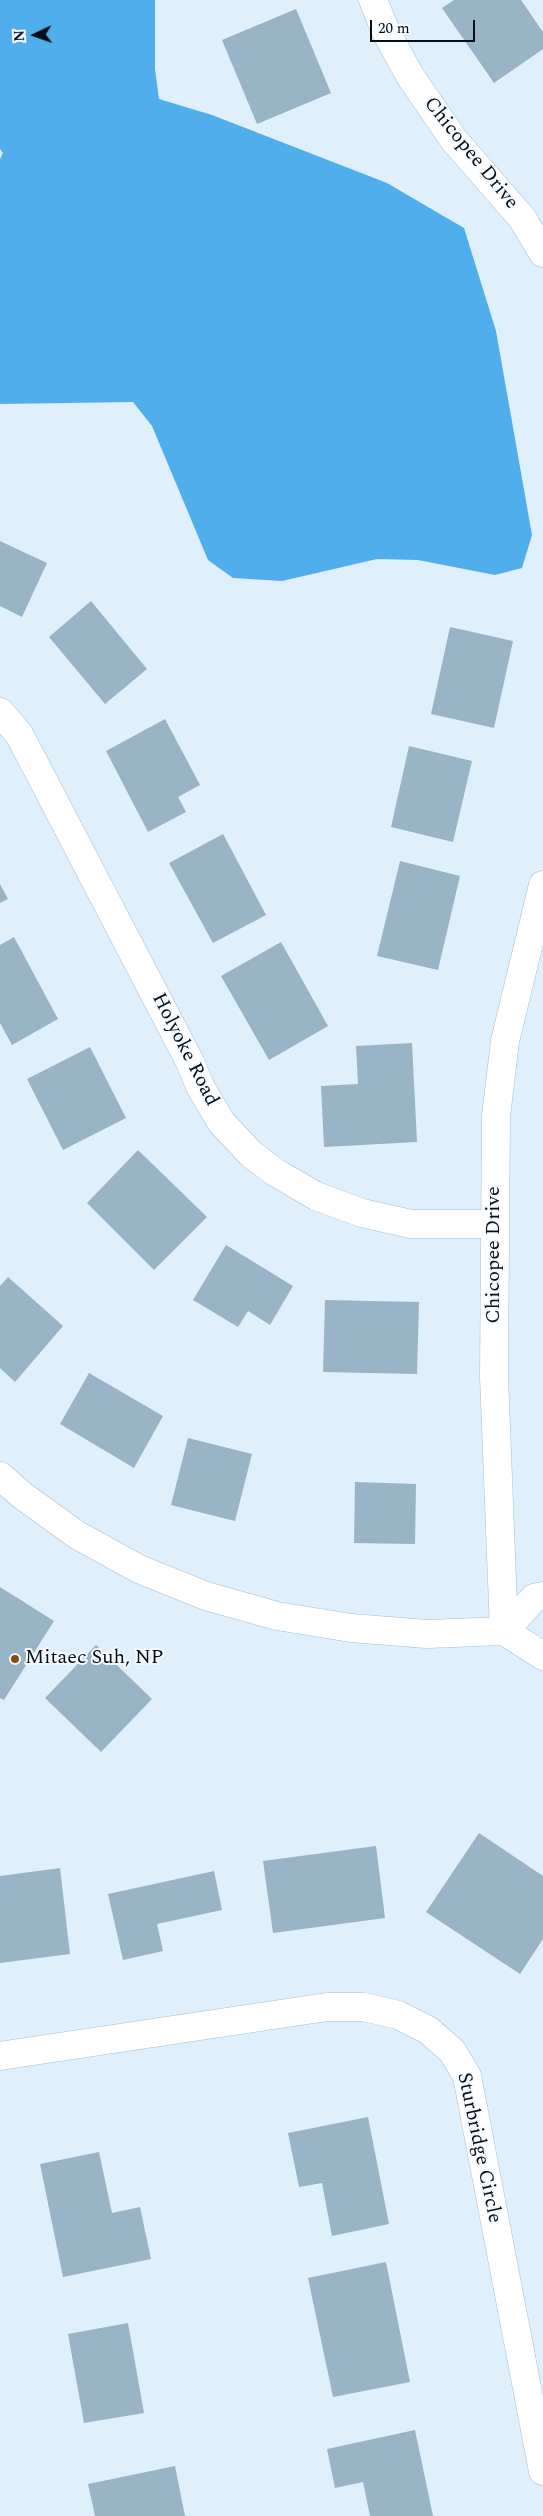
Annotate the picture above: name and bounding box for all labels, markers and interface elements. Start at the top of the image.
north arrow [10,10,60,60]
scale bar [373,10,478,42]
text: 20 m [378,17,410,40]
text: N [9,30,30,42]
street label: Chicopee Drive [417,93,523,215]
street label: Holyoke Road [145,989,223,1111]
street label: Chicopee Drive [483,1186,507,1324]
place label: Mitaec Suh, NP [25,1647,164,1671]
marker: Mitaec Suh, NP [9,1653,21,1665]
street label: Sturbridge Circle [450,2071,506,2225]

